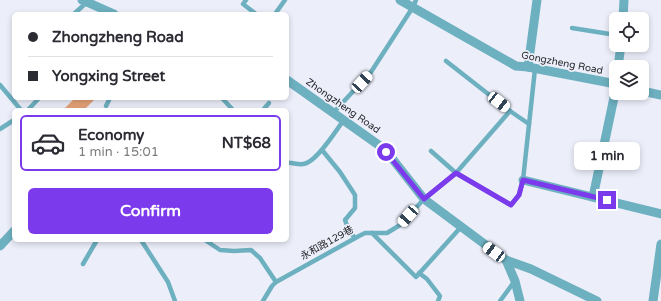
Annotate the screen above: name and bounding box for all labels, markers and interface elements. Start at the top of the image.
map controls [609,12,649,100]
button: locate [609,12,649,52]
text: Zhongzheng Road [52,28,184,46]
street label: Gongzheng Road [520,49,604,77]
button: layers [609,60,649,100]
text: Yongxing Street [52,67,165,85]
car [349,69,375,95]
street label: Zhongzheng Road [304,76,382,136]
car [486,90,512,114]
icon: car [30,125,66,161]
text: Economy [78,126,144,144]
text: NT$68 [222,134,271,152]
callout: 1 min [574,142,640,170]
route start [377,143,395,161]
text: 1 min · 15:01 [78,144,159,160]
text: 1 min [590,148,624,164]
button: Confirm [28,188,273,234]
route end [598,191,616,209]
car [396,203,420,229]
street label: 永和路129巷 [298,223,356,263]
car [481,240,507,264]

